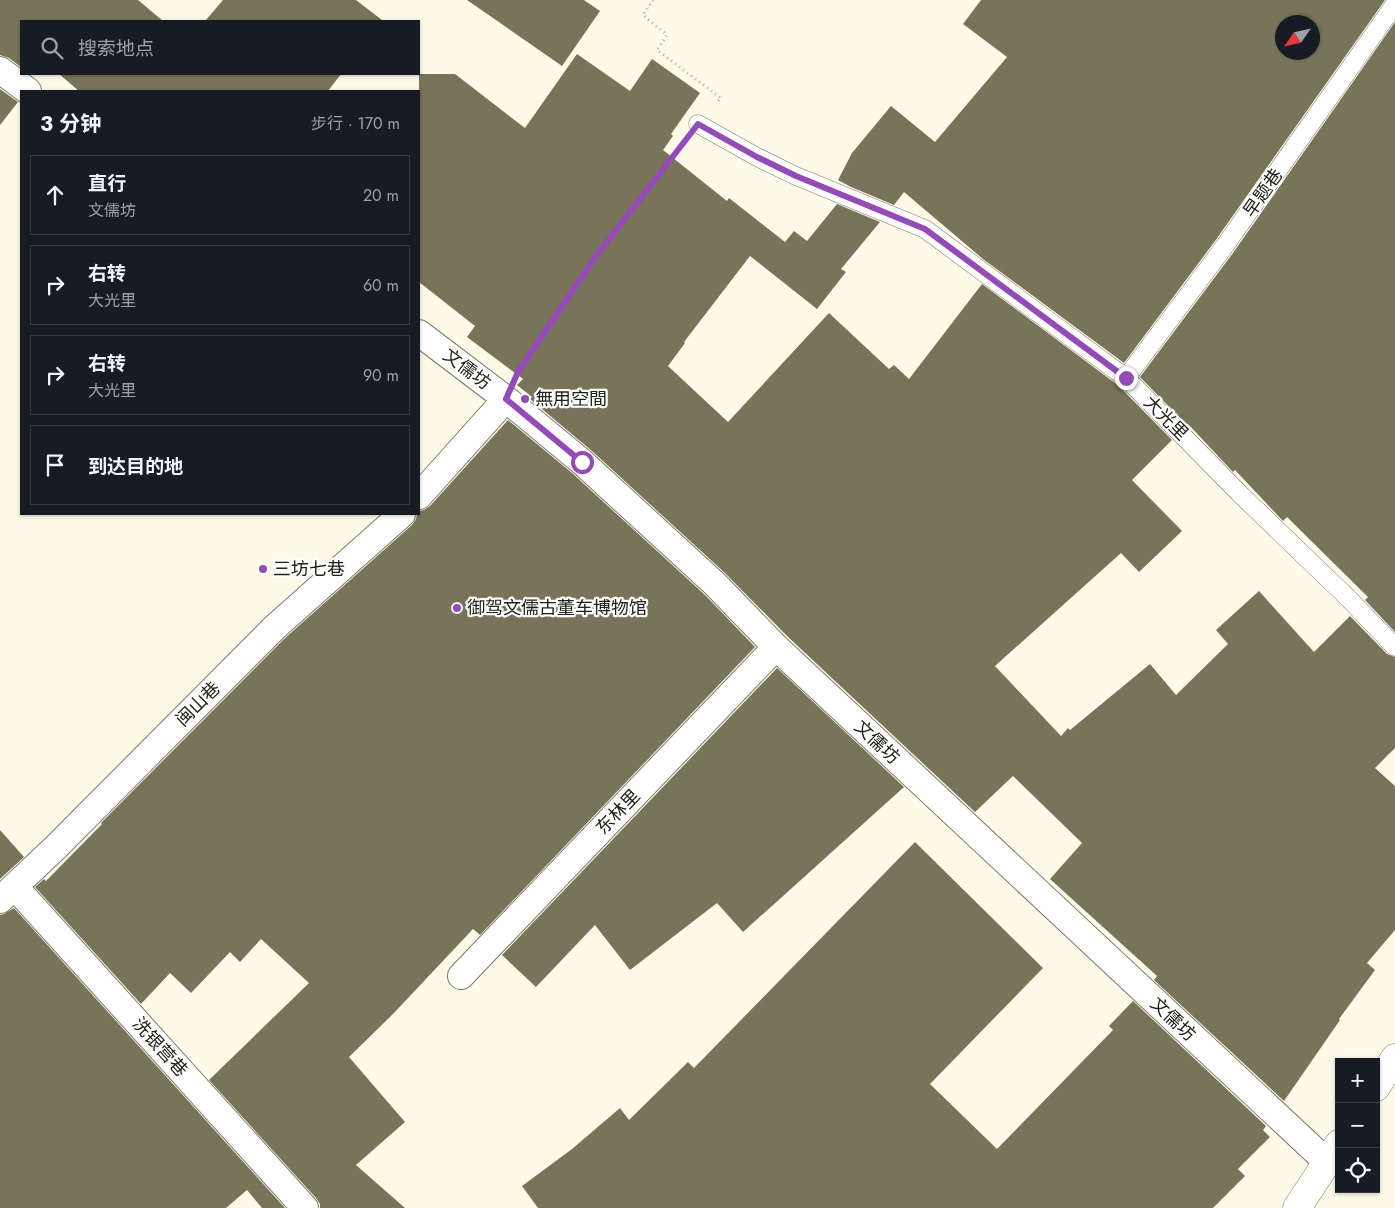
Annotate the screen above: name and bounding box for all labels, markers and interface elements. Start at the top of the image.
north arrow [1275,15,1320,60]
search box [20,20,420,75]
icon: search [38,34,66,62]
text: 搜索地点 [78,35,154,62]
text: 3 分钟 [40,109,101,139]
text: 步行 · 170 m [311,112,400,135]
street label: 早题巷 [1237,163,1289,223]
text: 直行 [88,170,126,197]
icon: ahead [41,181,69,209]
text: 20 m [363,184,399,207]
text: 文儒坊 [88,199,136,222]
text: 右转 [88,260,126,287]
icon: right [41,271,69,299]
text: 60 m [363,274,399,297]
text: 大光里 [88,289,136,312]
street label: 文儒坊 [438,342,496,396]
text: 右转 [88,350,126,377]
icon: right [41,361,69,389]
text: 90 m [363,364,399,387]
route end [1115,367,1138,390]
text: 大光里 [88,379,136,402]
place label: 無用空間 [535,386,607,412]
street label: 大光里 [1138,390,1194,446]
marker: 無用空間 [519,393,531,405]
icon: arrive [41,451,69,479]
route start [571,451,594,474]
text: 到达目的地 [88,453,183,480]
place label: 三坊七巷 [273,556,345,582]
marker: 三坊七巷 [257,563,269,575]
place label: 御驾文儒古董车博物馆 [467,595,647,621]
marker: 御驾文儒古董车博物馆 [451,602,463,614]
street label: 闽山巷 [170,676,226,732]
street label: 文儒坊 [848,714,906,770]
street label: 东林里 [590,784,646,840]
street label: 文儒坊 [1144,991,1202,1047]
street label: 洗银营巷 [126,1012,194,1082]
map controls [1335,1058,1380,1193]
button: + [1335,1058,1380,1103]
button: − [1335,1103,1380,1148]
button: locate [1335,1148,1380,1193]

